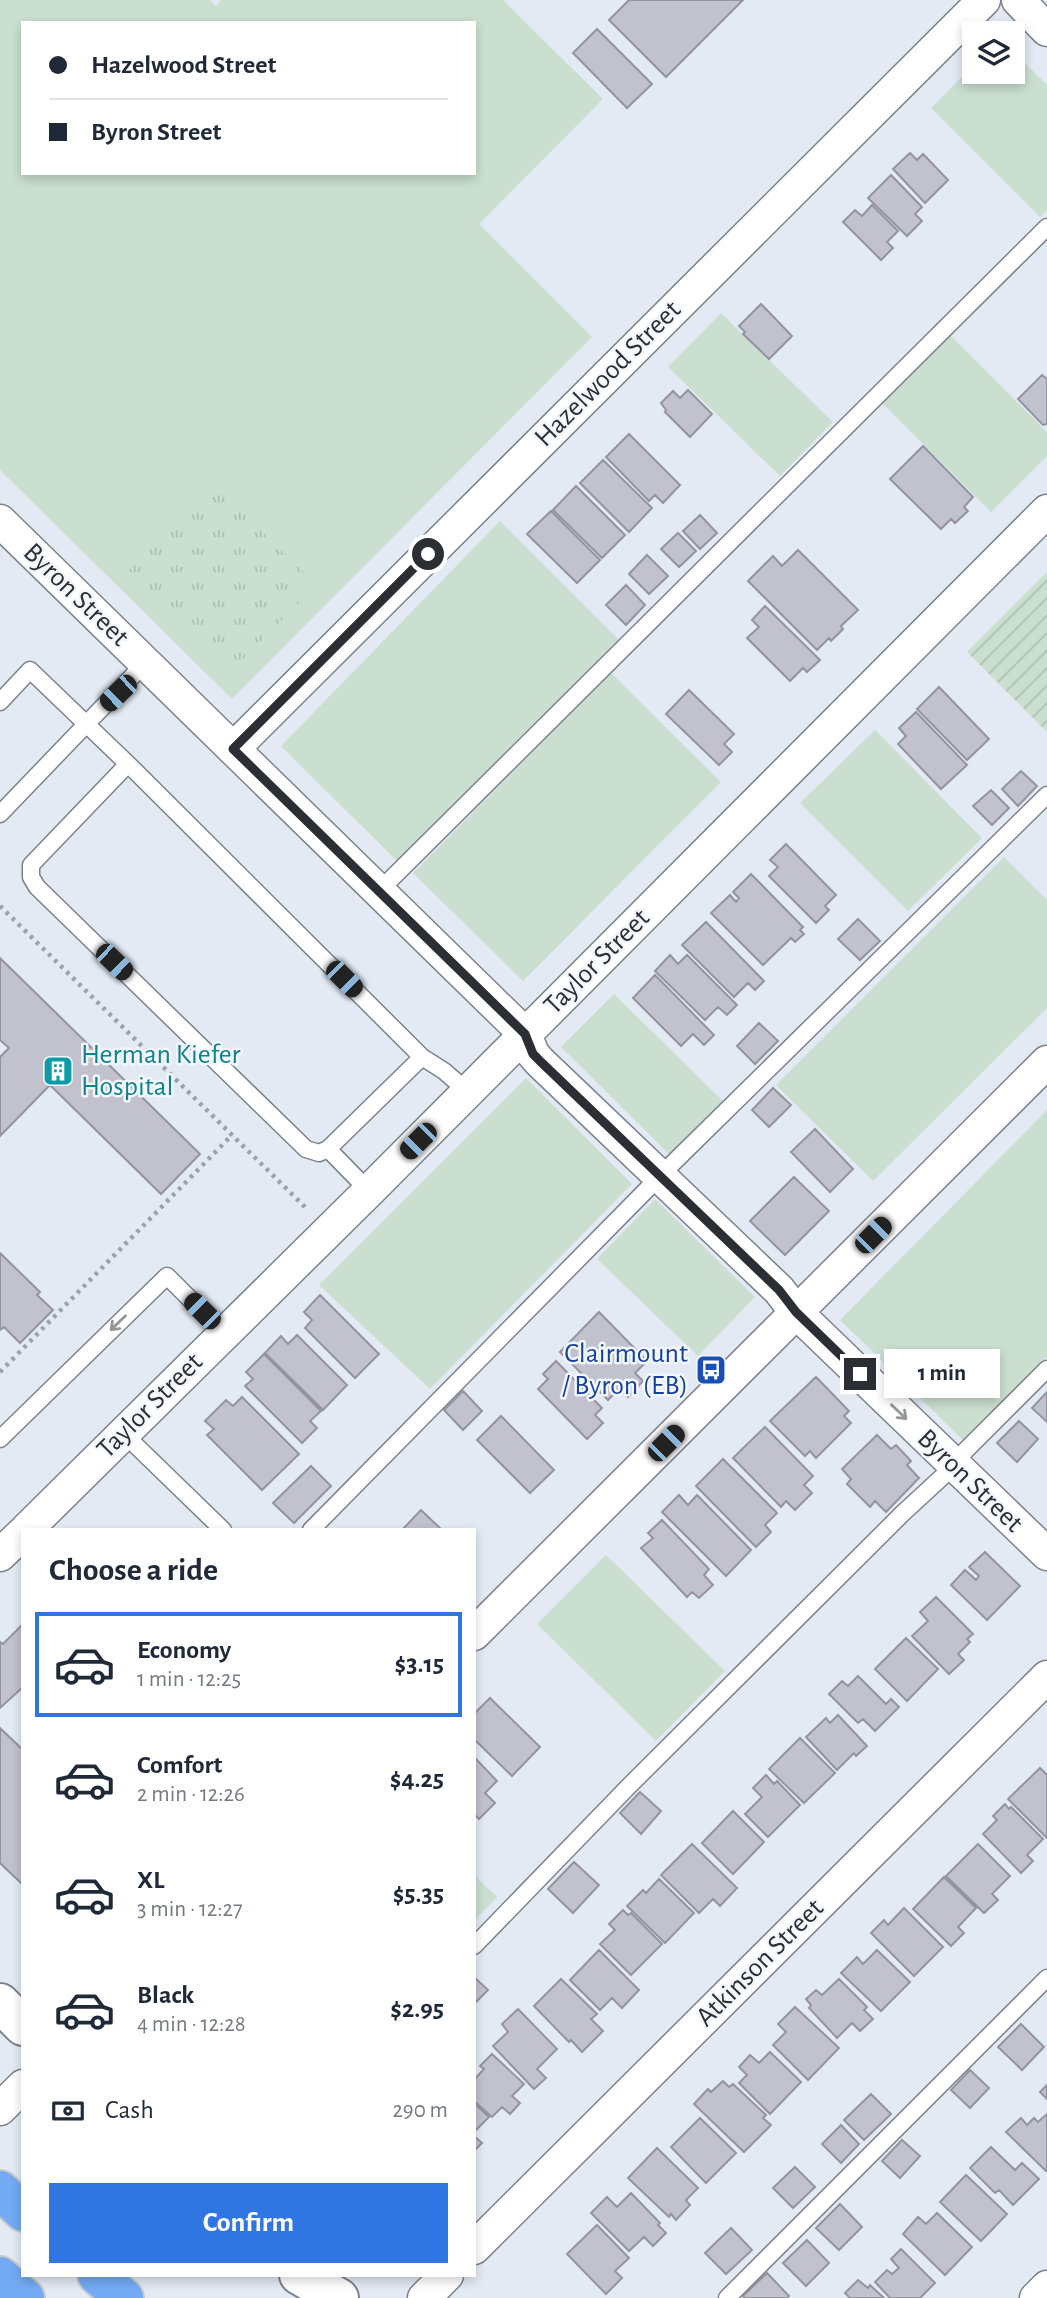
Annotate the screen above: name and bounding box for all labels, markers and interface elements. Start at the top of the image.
map controls [962,21,1025,84]
button: layers [962,21,1025,84]
text: Hazelwood Street [91,52,276,78]
text: Byron Street [91,119,221,145]
street label: Hazelwood Street [530,296,686,452]
street label: Byron Street [18,538,134,652]
route start [412,538,444,570]
car [96,671,141,715]
street label: Taylor Street [539,904,655,1020]
car [92,940,137,984]
car [322,957,367,1001]
place label: Herman Kiefer Hospital [81,1041,241,1101]
building icon: Herman Kiefer Hospital [41,1054,75,1088]
car [396,1119,441,1163]
car [851,1213,896,1257]
car [180,1289,225,1333]
one-way arrow [110,1315,127,1332]
place label: Clairmount / Byron (EB) [562,1340,688,1400]
street label: Taylor Street [92,1348,208,1464]
callout: 1 min [884,1350,1000,1398]
bus stop icon: Clairmount / Byron (EB) [694,1353,728,1387]
route end [844,1358,876,1390]
text: 1 min [918,1362,966,1385]
one-way arrow [890,1404,907,1421]
car [644,1421,689,1465]
street label: Byron Street [912,1424,1028,1538]
text: Choose a ride [49,1554,218,1586]
icon: car [53,1633,116,1696]
text: Economy [137,1637,231,1663]
text: $3.15 [395,1651,444,1677]
text: 1 min · 12:25 [137,1668,241,1691]
icon: car [53,1748,116,1811]
text: Comfort [137,1752,222,1778]
text: $4.25 [390,1766,444,1792]
text: 2 min · 12:26 [137,1783,245,1806]
icon: car [53,1863,116,1926]
text: XL [137,1867,164,1893]
text: $5.35 [393,1881,444,1907]
street label: Atkinson Street [691,1894,829,2032]
text: 3 min · 12:27 [137,1898,243,1921]
icon: car [53,1978,116,2041]
text: Black [137,1982,194,2008]
text: $2.95 [390,1996,444,2022]
text: 4 min · 12:28 [137,2013,246,2036]
icon: cash [49,2092,87,2130]
text: Cash [105,2097,154,2123]
text: 290 m [392,2099,448,2122]
button: Confirm [49,2183,448,2263]

